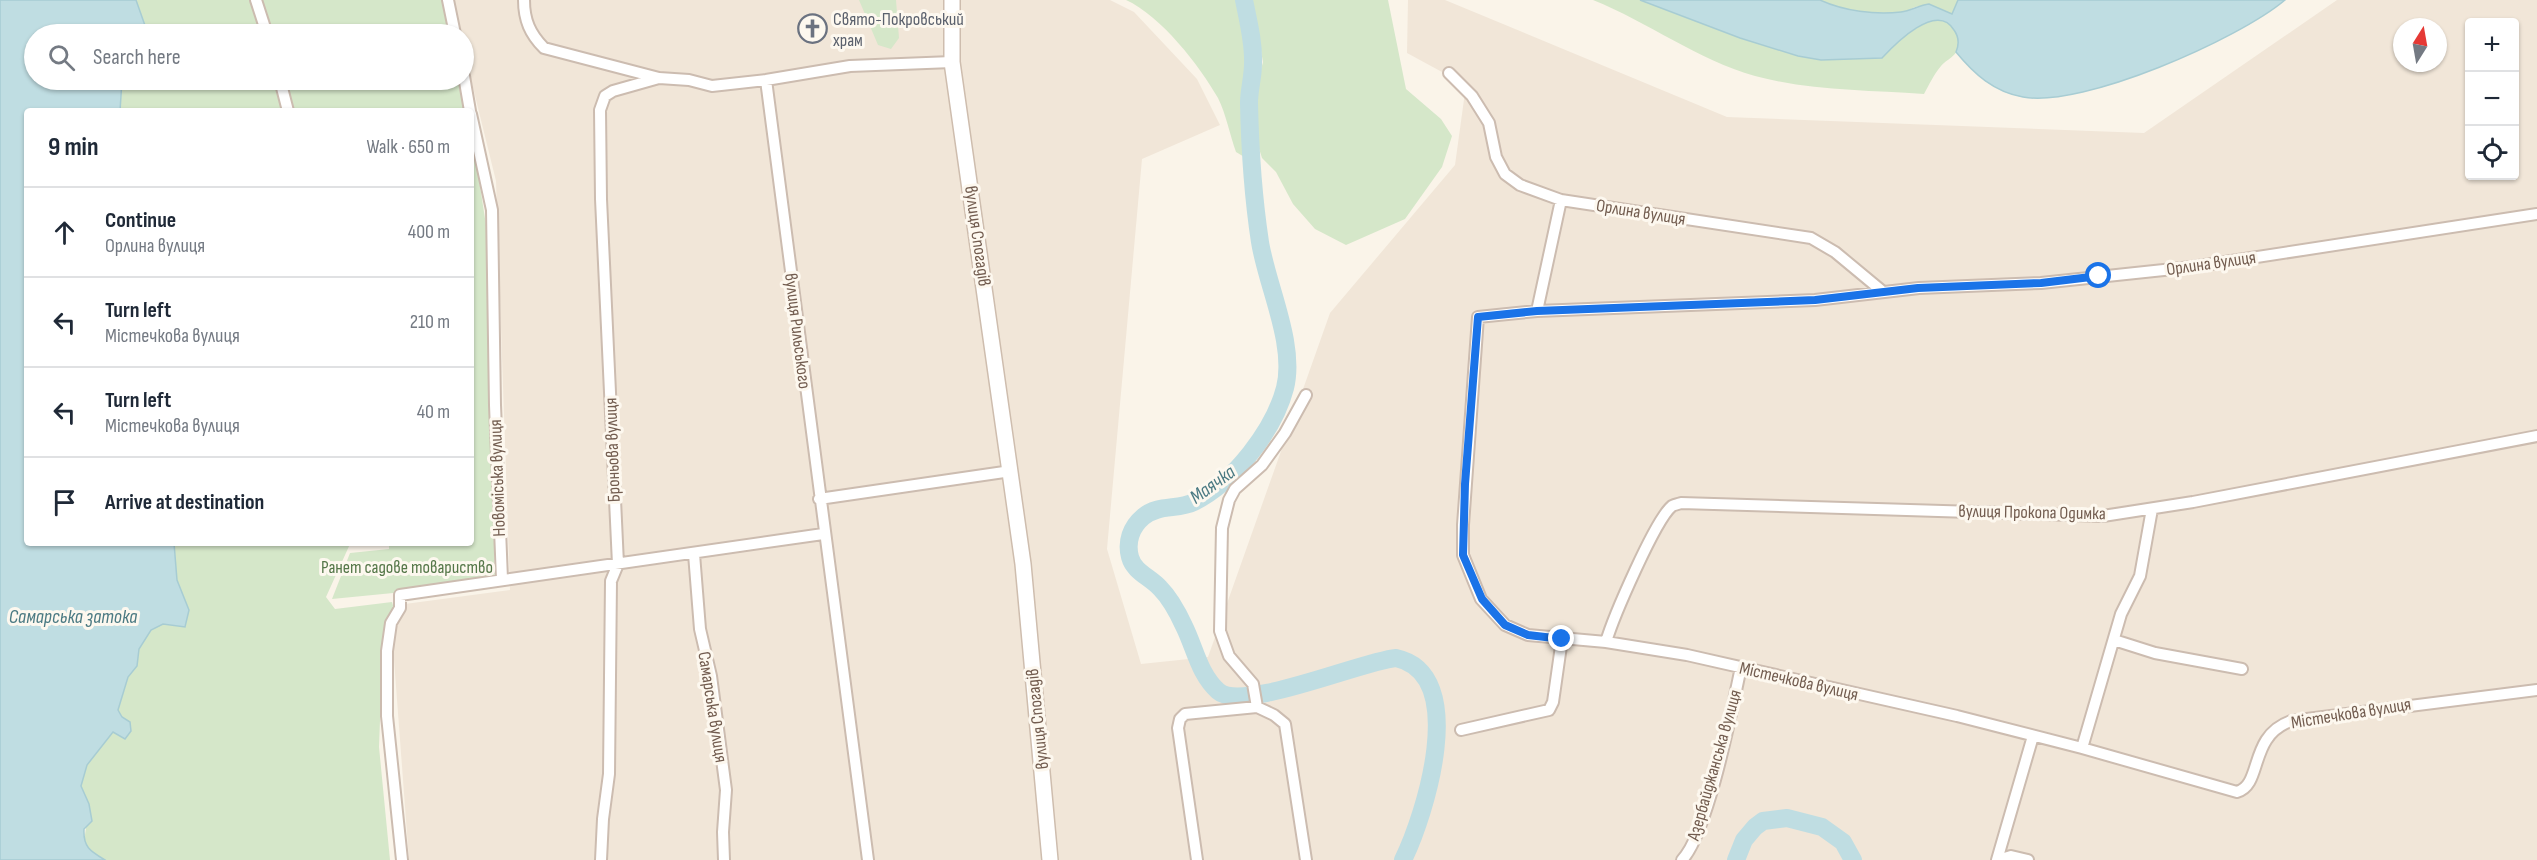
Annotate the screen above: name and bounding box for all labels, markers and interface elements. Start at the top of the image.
place label: Свято-Покровський храм [833,9,964,51]
church icon: Свято-Покровський храм [796,13,828,45]
north arrow [2393,18,2447,72]
map controls [2465,18,2519,180]
button: + [2465,18,2519,72]
search box [24,24,474,90]
icon: search [45,41,78,74]
text: Search here [93,44,180,71]
button: − [2465,72,2519,126]
button: locate [2465,126,2519,180]
text: 9 min [48,132,98,163]
text: Walk · 650 m [366,135,450,159]
street label: вулиця Спогадів [960,184,995,288]
street label: Орлина вулиця [1595,195,1687,230]
text: Continue [105,207,176,234]
icon: ahead [48,216,81,249]
text: 400 m [408,220,450,244]
text: Орлина вулиця [105,234,205,258]
street label: Орлина вулиця [2165,247,2257,280]
route start [2085,262,2111,288]
street label: вулиця Рильського [780,272,815,390]
text: Turn left [105,297,171,324]
icon: left [48,306,81,339]
text: 210 m [410,310,450,334]
text: Містечкова вулиця [105,324,240,348]
text: Turn left [105,387,171,414]
icon: left [48,396,81,429]
street label: Броньова вулиця [600,397,625,503]
text: 40 m [417,400,450,424]
text: Містечкова вулиця [105,414,240,438]
street label: Новоміська вулиця [485,419,510,537]
water label: Маячка [1185,460,1240,509]
icon: arrive [48,486,81,519]
text: Arrive at destination [105,489,264,516]
street label: вулиця Прокопа Одимка [1958,501,2106,524]
park label: Ранет садове товариство [321,557,493,578]
water label: Самарська затока [9,605,137,629]
route end [1548,625,1574,651]
street label: Самарська вулиця [693,650,732,764]
street label: Містечкова вулиця [1737,658,1860,705]
street label: вулиця Спогадів [1022,667,1053,770]
street label: Азербайджанська вулиця [1683,687,1746,844]
street label: Містечкова вулиця [2290,694,2413,733]

